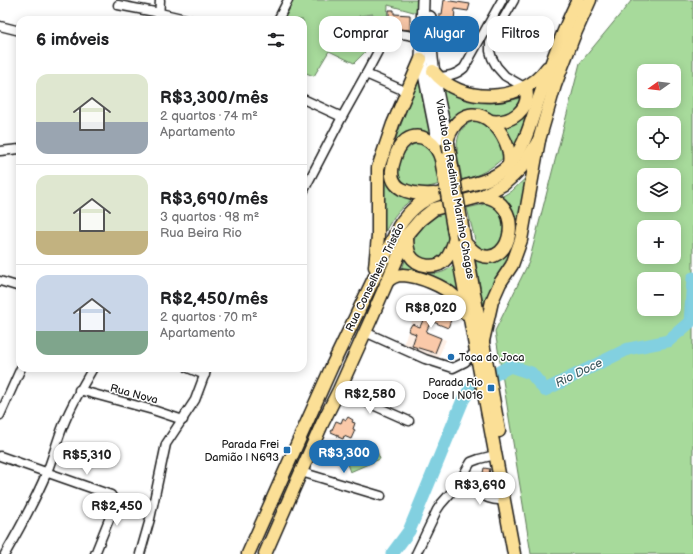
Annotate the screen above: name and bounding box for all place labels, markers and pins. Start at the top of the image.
pin: R$8,020 [394,295,468,329]
place label: Toca do Joca [459,351,525,364]
marker: Toca do Joca [446,352,456,362]
place label: Parada Rio Doce | N016 [423,376,483,402]
pin: R$2,580 [333,381,407,415]
marker: Parada Rio Doce | N016 [486,383,496,393]
place label: Parada Frei Damião | N693 [204,438,279,464]
pin: R$3,300 [307,440,381,474]
pin: R$5,310 [50,442,124,476]
marker: Parada Frei Damião | N693 [282,445,292,455]
pin: R$3,690 [443,472,517,506]
pin: R$2,450 [80,493,154,527]

